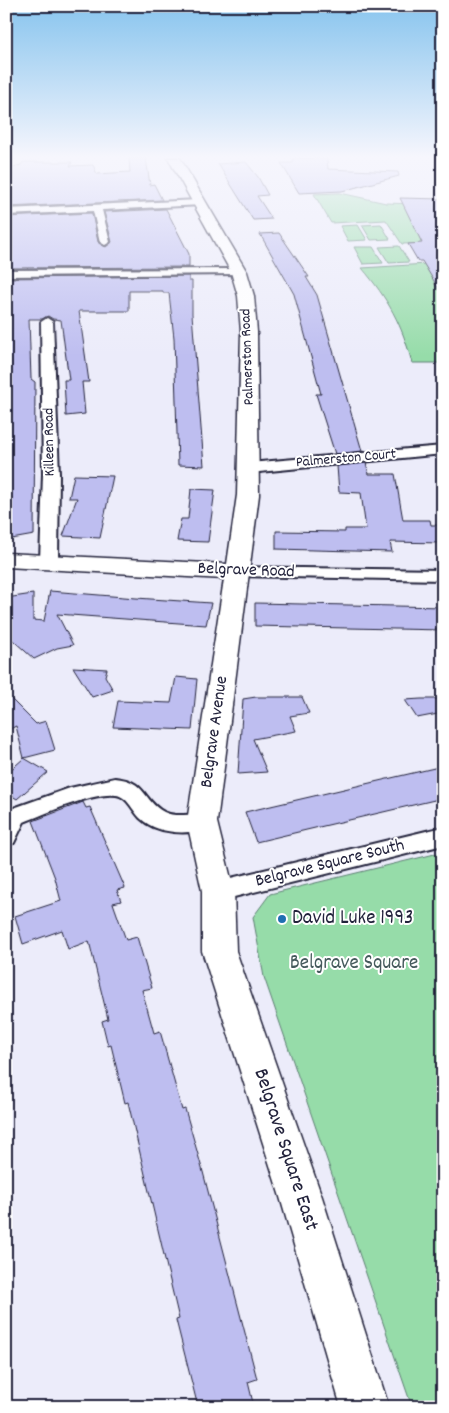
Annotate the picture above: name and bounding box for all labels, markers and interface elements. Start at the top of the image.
street label: Palmerston Road [235,308,261,406]
street label: Killeen Road [38,408,62,476]
street label: Palmerston Court [295,444,397,474]
street label: Belgrave Road [197,557,295,585]
street label: Belgrave Avenue [195,674,235,789]
street label: Belgrave Square South [253,833,407,895]
place label: David Luke 1993 [292,904,413,934]
marker: David Luke 1993 [276,913,288,925]
park label: Belgrave Square [290,949,418,979]
street label: Belgrave Square East [245,1065,325,1235]

